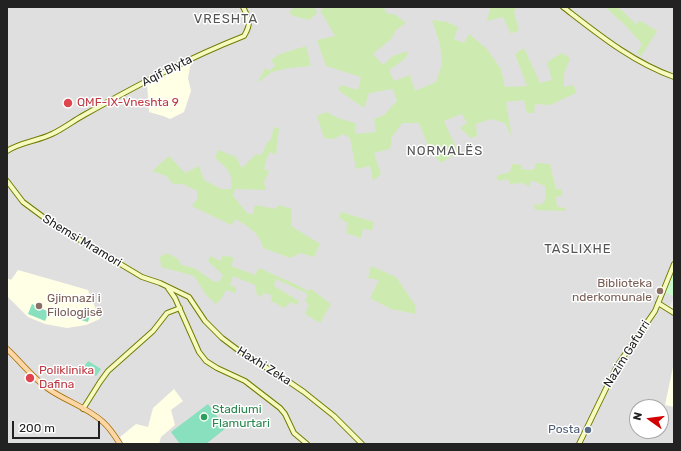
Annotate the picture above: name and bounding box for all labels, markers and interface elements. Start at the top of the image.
district label: VRESHTA [194,11,258,27]
street label: Aqif Blyta [139,52,195,90]
place label: QMF-IX-Vneshta 9 [77,96,179,110]
marker: QMF-IX-Vneshta 9 [62,97,74,109]
district label: NORMALËS [407,143,483,159]
street label: Shemsi Mramori [40,212,124,270]
district label: TASLIXHE [544,241,612,257]
place label: Biblioteka nderkomunale [572,277,652,305]
marker: Biblioteka nderkomunale [655,286,665,296]
place label: Gjimnazi i Filologjisë [47,292,103,320]
marker: Gjimnazi i Filologjisë [34,301,44,311]
street label: Nazim Gafurri [601,318,653,390]
street label: Haxhi Zeka [234,344,294,388]
place label: Poliklinika Dafina [39,364,94,392]
marker: Poliklinika Dafina [24,372,36,384]
north arrow [629,399,669,439]
place label: Stadiumi Flamurtari [212,403,270,431]
text: N [631,411,645,422]
marker: Stadiumi Flamurtari [199,412,209,422]
scale bar [14,413,102,439]
text: 200 m [19,421,55,435]
place label: Posta [548,423,580,437]
marker: Posta [583,425,593,435]

